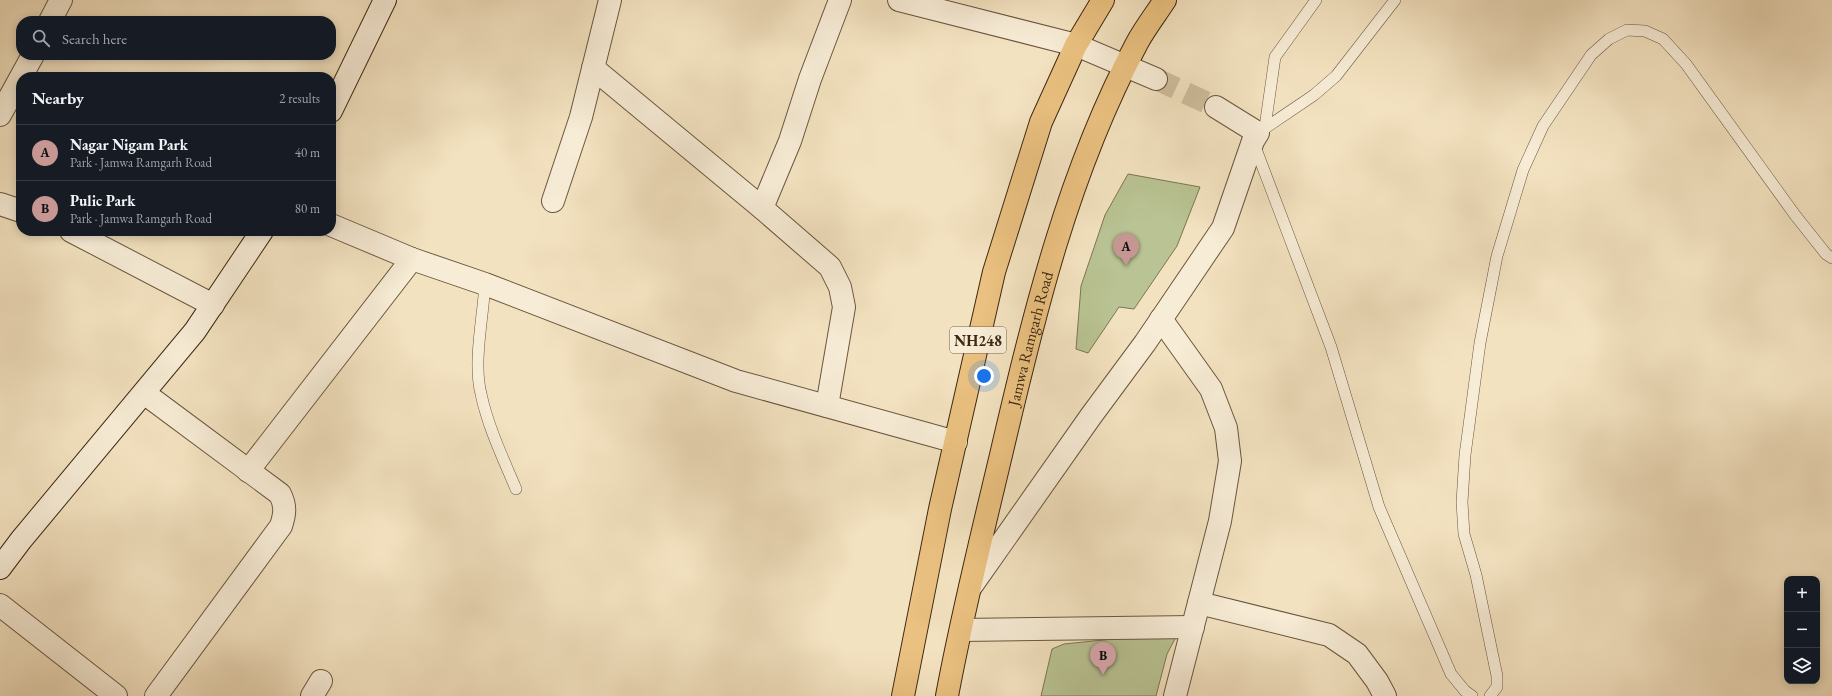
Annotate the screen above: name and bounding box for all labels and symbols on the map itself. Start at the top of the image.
pin: A [1113,233,1139,266]
street label: Jamwa Ramgarh Road [1002,268,1058,410]
road number: NH248 [950,327,1006,353]
your location [974,366,994,386]
pin: B [1090,642,1116,675]

